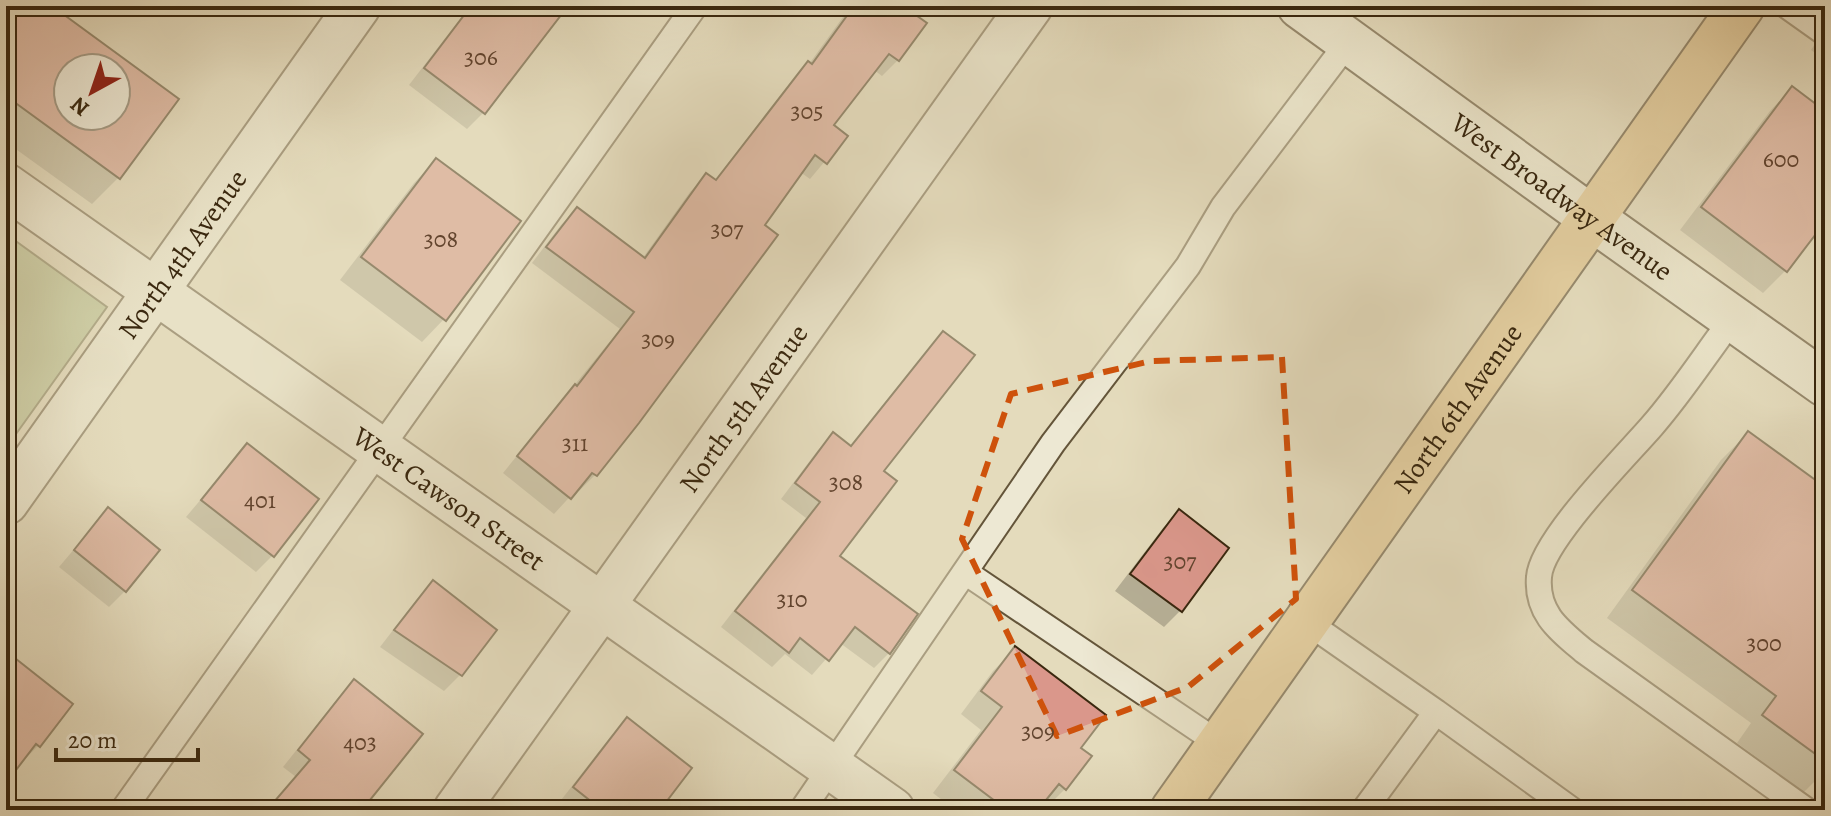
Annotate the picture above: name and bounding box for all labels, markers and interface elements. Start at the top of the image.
house number: 306 [464,41,498,73]
north arrow [52,52,132,132]
text: N [64,90,96,123]
house number: 305 [790,95,824,127]
street label: West Broadway Avenue [1442,103,1680,290]
house number: 600 [1763,143,1799,175]
street label: North 4th Avenue [109,162,256,347]
house number: 307 [711,213,744,245]
house number: 308 [424,223,458,255]
street label: North 5th Avenue [671,316,817,501]
street label: North 6th Avenue [1385,316,1531,502]
house number: 309 [641,323,675,355]
street label: West Cawson Street [344,417,552,580]
house number: 311 [562,427,588,459]
house number: 308 [829,466,863,498]
house number: 401 [244,484,276,516]
house number: 307 [1164,545,1197,577]
house number: 310 [777,583,807,615]
house number: 300 [1746,627,1782,659]
scale bar [56,712,198,762]
house number: 309 [1021,715,1055,747]
text: 20 m [68,724,117,756]
house number: 403 [343,726,377,758]

